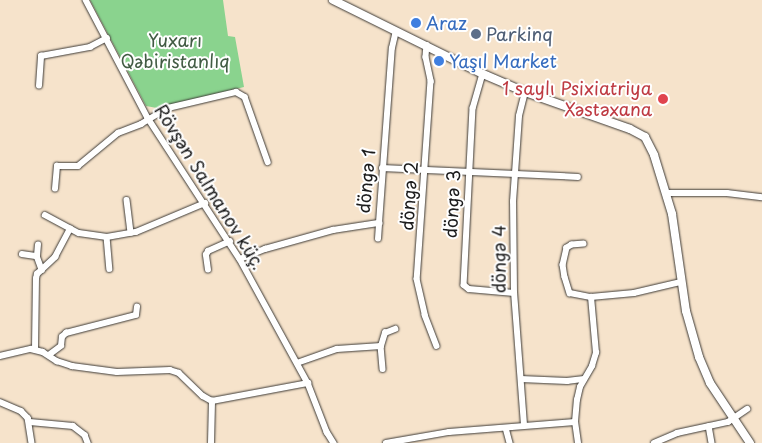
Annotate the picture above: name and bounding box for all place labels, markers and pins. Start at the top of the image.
place label: Araz [426,12,467,34]
marker: Araz [410,17,422,29]
place label: Parkinq [486,23,553,45]
marker: Parkinq [470,28,482,40]
place label: Yaşıl Market [449,50,556,72]
marker: Yaşıl Market [433,55,445,67]
place label: 1 saylı Psixiatriya Xəstəxana [500,78,652,120]
marker: 1 saylı Psixiatriya Xəstəxana [656,92,670,106]

